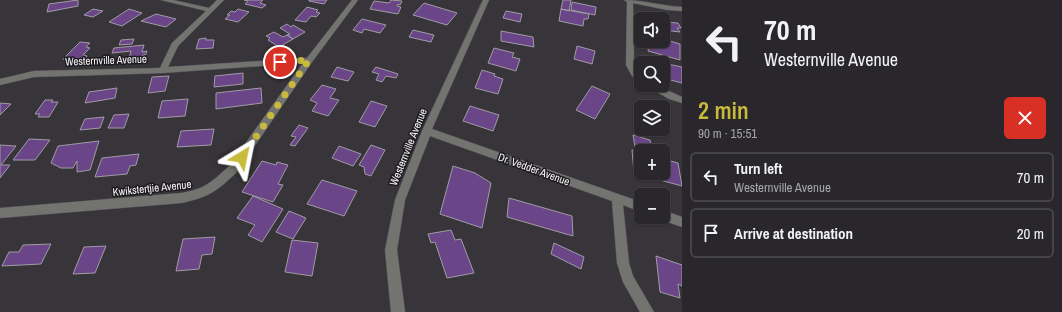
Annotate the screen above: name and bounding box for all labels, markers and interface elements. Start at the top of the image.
text: 70 m [764,11,816,49]
map controls [634,12,670,224]
button: sound [634,12,670,48]
icon: left [698,16,750,68]
pin [263,45,297,79]
text: Westernville Avenue [764,47,898,72]
icon: arrive [269,51,291,73]
street label: Westernville Avenue [65,52,147,68]
button: search [634,56,670,92]
text: 2 min [698,94,749,126]
button: close [1004,97,1046,139]
button: layers [634,100,670,136]
street label: Westernville Avenue [386,106,430,188]
text: 90 m · 15:51 [698,125,757,142]
position arrow [221,136,263,178]
button: + [634,144,670,180]
street label: Dr. Vedder Avenue [496,150,572,188]
text: Turn left [734,158,782,179]
icon: left [700,166,722,188]
text: 70 m [1017,167,1044,188]
street label: Kwikstertjie Avenue [112,177,192,199]
text: Westernville Avenue [734,179,831,196]
button: − [634,188,670,224]
icon: arrive [700,222,722,244]
text: Arrive at destination [734,223,853,244]
text: 20 m [1017,223,1044,244]

